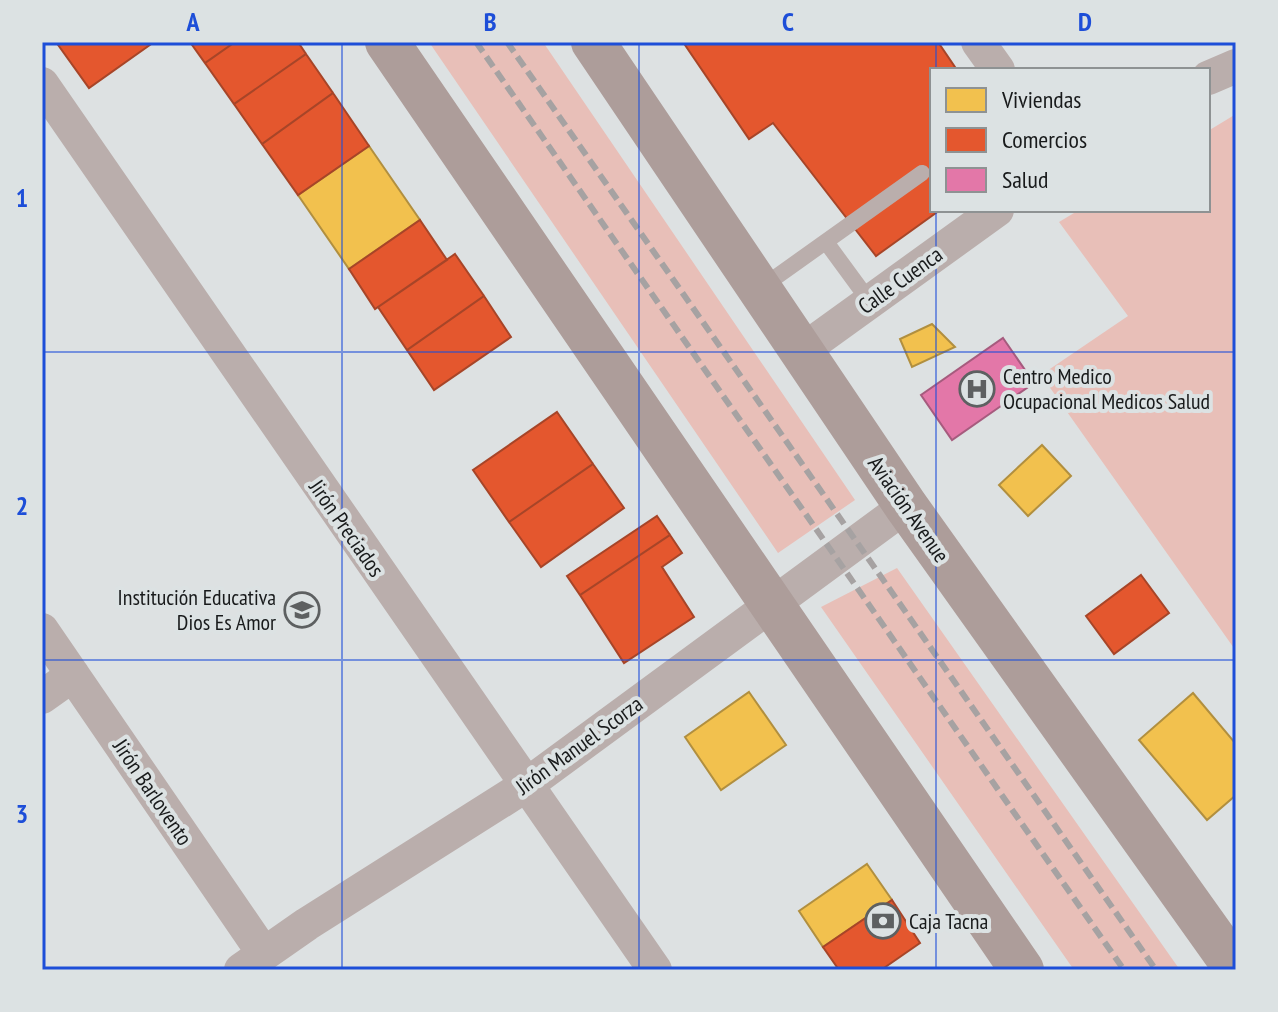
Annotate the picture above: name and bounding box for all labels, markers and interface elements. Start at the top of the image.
text: A [185,5,200,38]
text: B [484,5,497,38]
text: C [782,5,794,38]
text: D [1078,5,1092,38]
legend [930,68,1210,212]
text: Viviendas [1001,84,1081,115]
text: Comercios [1002,124,1087,155]
text: Salud [1002,164,1048,195]
text: 1 [16,181,28,214]
street label: Calle Cuenca [852,240,948,320]
place label: Centro Medico Ocupacional Medicos Salud [1003,362,1210,415]
hospital icon: Centro Medico Ocupacional Medicos Salud [958,370,996,408]
street label: Aviación Avenue [862,450,956,568]
street label: Jirón Preciados [303,473,391,582]
text: 2 [16,489,28,522]
place label: Institución Educativa Dios Es Amor [118,583,276,636]
school or university icon: Institución Educativa Dios Es Amor [283,591,321,629]
street label: Jirón Manuel Scorza [509,690,648,801]
street label: Jirón Barlovento [107,733,199,850]
text: 3 [16,797,28,830]
bank icon: Caja Tacna [864,902,902,940]
place label: Caja Tacna [909,907,988,935]

